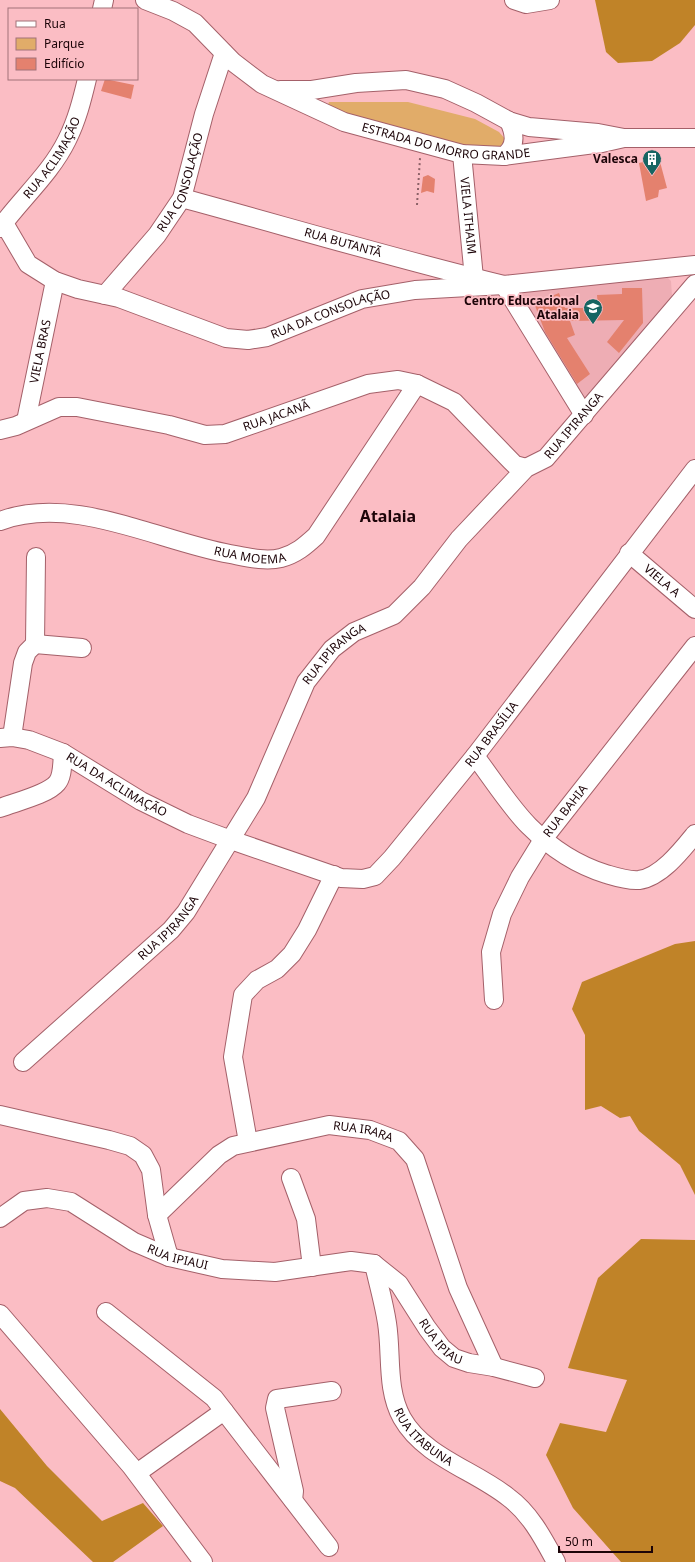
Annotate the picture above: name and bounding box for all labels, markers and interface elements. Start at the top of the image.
legend [8,8,138,80]
text: Rua [44,15,66,32]
text: Parque [44,35,85,52]
text: Edifício [44,55,85,72]
street label: RUA ACLIMAÇÃO [19,114,84,202]
street label: ESTRADA DO MORRO GRANDE [360,118,531,164]
street label: RUA CONSOLAÇÃO [152,131,207,235]
building icon: Valesca [641,148,663,176]
place label: Valesca [593,150,638,167]
street label: VIELA ITHAIM [456,176,481,255]
street label: RUA BUTANTÃ [302,223,384,261]
street label: RUA DA CONSOLAÇÃO [268,285,391,343]
place label: Centro Educacional Atalaia [464,292,579,323]
school or university icon: Centro Educacional Atalaia [582,297,604,325]
street label: VIELA BRAS [25,318,55,385]
street label: RUA IPIRANGA [540,388,607,462]
street label: RUA JACANÃ [240,396,312,435]
district label: Atalaia [360,505,416,527]
street label: RUA MOEMA [212,542,288,568]
street label: VIELA A [640,560,684,601]
street label: RUA IPIRANGA [298,619,368,688]
street label: RUA BRASÍLIA [461,697,522,770]
street label: RUA DA ACLIMAÇÃO [63,748,170,820]
street label: RUA BAHIA [539,780,591,841]
street label: RUA IPIRANGA [134,892,202,964]
street label: RUA IRARA [332,1117,396,1146]
street label: RUA IPIAUI [145,1240,210,1274]
street label: RUA IPIAU [415,1315,465,1368]
street label: RUA ITABUNA [390,1405,457,1470]
scale bar [559,1528,652,1554]
text: 50 m [565,1533,593,1550]

